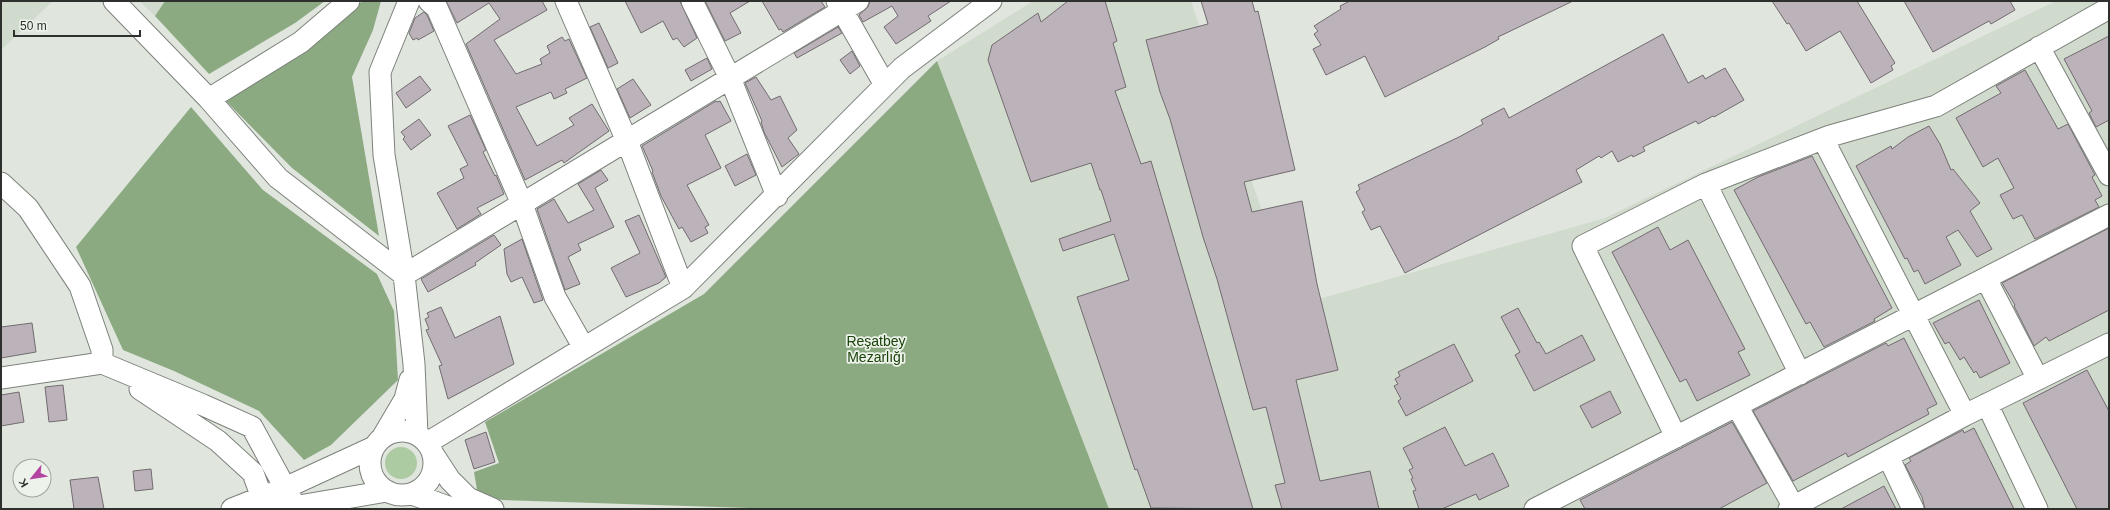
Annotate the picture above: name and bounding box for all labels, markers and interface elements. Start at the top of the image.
scale bar [14,12,140,38]
text: 50 m [20,19,47,33]
park label: Reşatbey Mezarlığı [846,333,906,365]
north arrow [12,458,52,498]
text: K [16,477,31,489]

